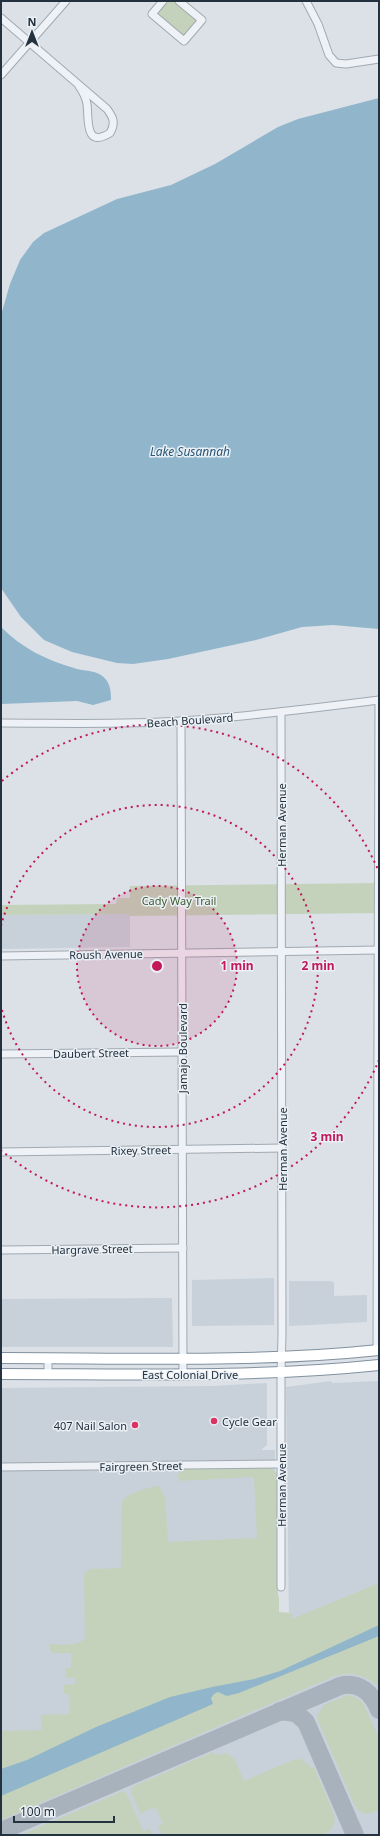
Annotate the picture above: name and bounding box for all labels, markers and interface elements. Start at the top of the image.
north arrow [12,12,52,52]
text: N [28,14,36,29]
water label: Lake Susannah [150,443,230,460]
street label: Beach Boulevard [146,709,234,731]
street label: Herman Avenue [274,783,289,867]
park label: Cady Way Trail [142,893,216,908]
street label: Roush Avenue [69,946,143,962]
text: 1 min [220,957,254,974]
text: 2 min [301,957,335,974]
centre of rings [150,959,164,973]
street label: Jamajo Boulevard [175,1003,190,1094]
street label: Daubert Street [53,1045,129,1061]
street label: Herman Avenue [275,1107,290,1191]
text: 3 min [310,1128,344,1145]
street label: Rixey Street [111,1142,171,1158]
street label: Hargrave Street [51,1241,133,1257]
street label: East Colonial Drive [142,1367,238,1382]
place label: Cycle Gear [222,1414,277,1429]
marker: Cycle Gear [209,1416,219,1426]
place label: 407 Nail Salon [54,1418,127,1433]
marker: 407 Nail Salon [130,1420,140,1430]
street label: Herman Avenue [274,1443,289,1527]
street label: Fairgreen Street [99,1458,183,1474]
scale bar [14,1798,114,1824]
text: 100 m [20,1803,55,1820]

